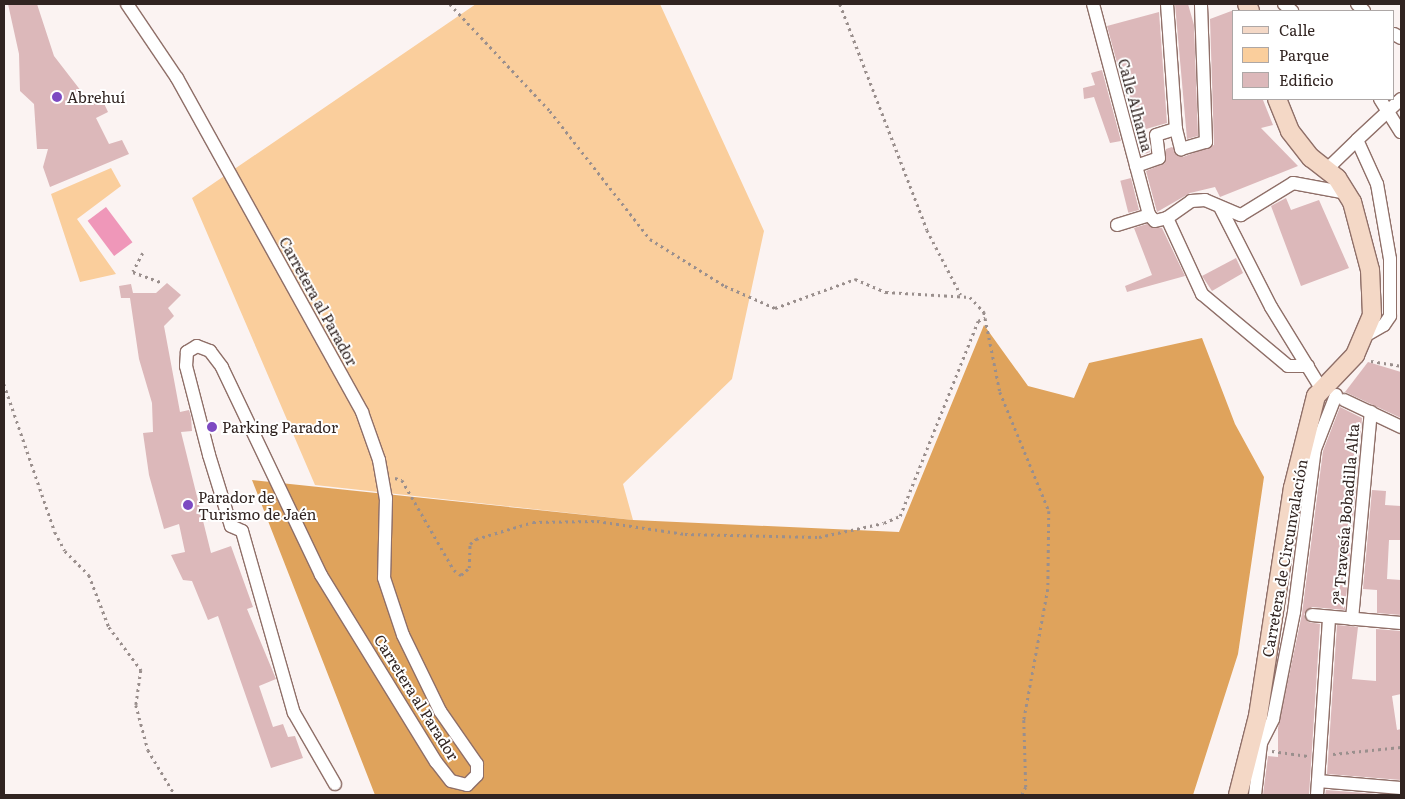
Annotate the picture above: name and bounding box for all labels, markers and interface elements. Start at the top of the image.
legend [1232,10,1395,100]
text: Calle [1279,18,1315,41]
text: Parque [1279,43,1329,66]
street label: Calle Alhama [1115,56,1157,154]
text: Edificio [1279,68,1334,91]
place label: Abrehuí [67,88,125,106]
marker: Abrehuí [51,91,63,103]
street label: Carretera al Parador [276,233,362,369]
place label: Parking Parador [222,418,338,436]
marker: Parking Parador [206,421,218,433]
street label: 2ª Travesía Bobadilla Alta [1328,423,1362,605]
street label: Carretera de Circunvalación [1258,457,1310,659]
place label: Parador de Turismo de Jaén [198,487,317,522]
marker: Parador de Turismo de Jaén [182,499,194,511]
street label: Carretera al Parador [371,631,463,763]

